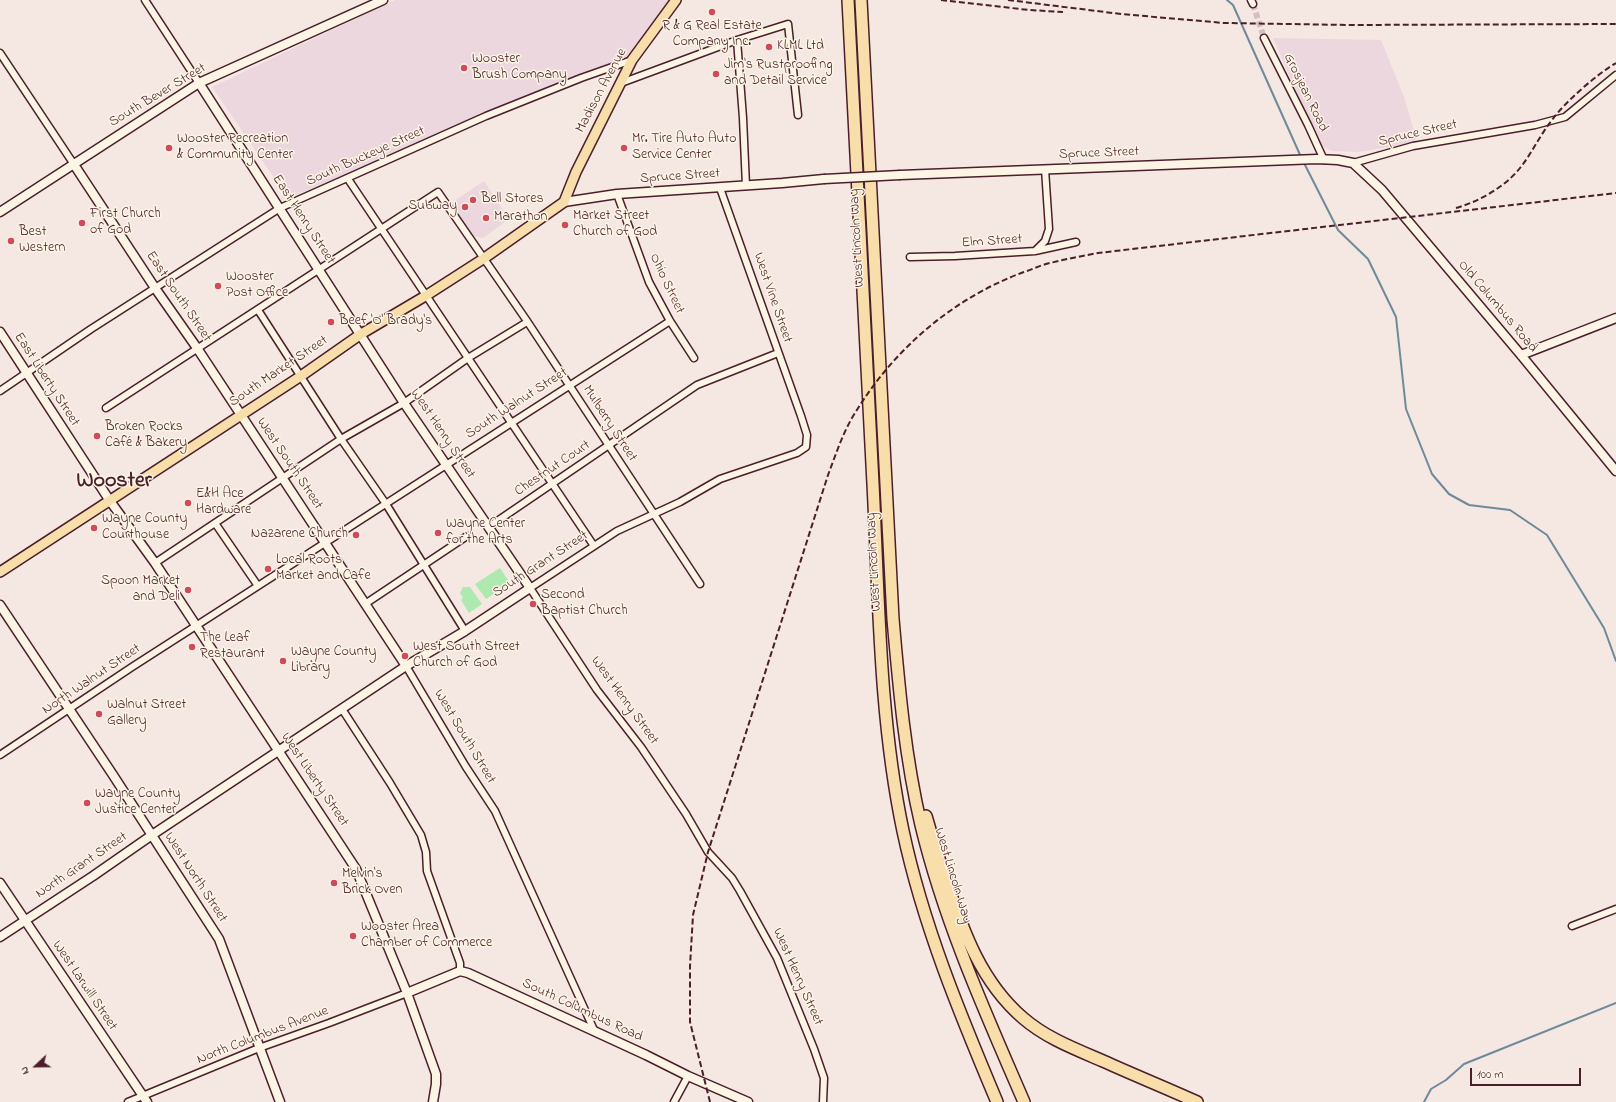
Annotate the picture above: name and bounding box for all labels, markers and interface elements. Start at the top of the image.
marker: R & G Real Estate Company Inc. [707,7,717,17]
place label: R & G Real Estate Company Inc. [662,19,762,52]
place label: KLML Ltd [777,39,824,55]
marker: KLML Ltd [764,42,774,52]
street label: Madison Avenue [573,46,631,136]
street label: Grosjean Road [1279,51,1331,135]
place label: Wooster Brush Company [472,52,567,84]
place label: Jim's Rustproofing and Detail Service [724,58,833,90]
street label: South Bever Street [107,60,209,132]
marker: Wooster Brush Company [459,63,469,73]
marker: Jim's Rustproofing and Detail Service [711,69,721,79]
street label: Spruce Street [1377,117,1459,151]
street label: South Buckeye Street [304,123,428,191]
place label: Wooster Recreation & Community Center [177,132,293,164]
place label: Mr. Tire Auto Auto Service Center [632,132,736,164]
marker: Wooster Recreation & Community Center [164,143,174,153]
marker: Mr. Tire Auto Auto Service Center [619,143,629,153]
street label: Spruce Street [1059,144,1139,164]
street label: Spruce Street [639,166,721,188]
street label: East Henry Street [268,172,338,268]
street label: West Lincoln Way [847,188,869,288]
place label: Bell Stores [481,192,544,208]
marker: Bell Stores [468,195,478,205]
place label: Subway [408,199,457,215]
marker: Subway [460,202,470,212]
place label: First Church of God [90,207,161,240]
place label: Market Street Church of God [573,209,657,242]
place label: Marathon [494,210,547,226]
marker: Marathon [481,213,491,223]
marker: First Church of God [77,218,87,228]
marker: Market Street Church of God [560,220,570,230]
place label: Best Western [19,225,65,258]
street label: Elm Street [961,232,1023,252]
marker: Best Western [6,236,16,246]
street label: East South Street [141,248,215,346]
street label: Ohio Street [645,251,687,317]
street label: West Vine Street [749,251,795,345]
street label: Old Columbus Road [1454,258,1540,356]
place label: Wooster Post Office [226,270,288,302]
marker: Wooster Post Office [213,281,223,291]
place label: Beef 'O' Brady's [339,314,432,330]
marker: Beef 'O' Brady's [326,317,336,327]
street label: East Liberty Street [9,330,83,430]
street label: South Market Street [226,333,332,411]
street label: South Walnut Street [463,365,571,443]
street label: Mulberry Street [578,383,640,465]
street label: West Henry Street [406,386,478,482]
street label: West South Street [252,415,326,513]
place label: Broken Rocks Café & Bakery [105,420,187,452]
marker: Broken Rocks Café & Bakery [92,431,102,441]
street label: Chestnut Court [512,438,594,500]
district label: Wooster [76,469,152,495]
place label: E&H Ace Hardware [196,487,251,520]
marker: E&H Ace Hardware [183,498,193,508]
place label: Wayne County Courthouse [102,512,187,544]
street label: West Lincoln Way [864,512,886,612]
place label: Wayne Center for the Arts [446,517,525,550]
marker: Wayne County Courthouse [89,523,99,533]
place label: Nazarene Church [251,527,348,543]
marker: Wayne Center for the Arts [433,528,443,538]
street label: South Grant Street [490,528,592,602]
marker: Nazarene Church [351,530,361,540]
place label: Local Roots Market and Cafe [276,553,371,586]
marker: Local Roots Market and Cafe [263,564,273,574]
place label: Spoon Market and Deli [101,574,180,606]
marker: Spoon Market and Deli [183,585,193,595]
place label: Second Baptist Church [541,588,628,620]
marker: Second Baptist Church [528,599,538,609]
place label: The Leaf Restaurant [200,631,265,664]
place label: West South Street Church of God [413,640,520,672]
street label: North Walnut Street [40,641,144,719]
marker: The Leaf Restaurant [187,642,197,652]
place label: Wayne County Library [291,645,376,678]
marker: West South Street Church of God [400,651,410,661]
street label: West Henry Street [586,654,662,748]
marker: Wayne County Library [278,656,288,666]
street label: West South Street [429,687,499,787]
place label: Walnut Street Gallery [107,698,186,730]
marker: Walnut Street Gallery [94,709,104,719]
street label: West Liberty Street [276,730,352,830]
place label: Wayne County Justice Center [95,787,180,820]
marker: Wayne County Justice Center [82,798,92,808]
street label: West Lincoln Way [929,826,975,926]
street label: North Grant Street [33,829,131,903]
street label: West North Street [160,830,230,926]
place label: Melvin's Brick Oven [342,867,402,900]
marker: Melvin's Brick Oven [329,878,339,888]
place label: Wooster Area Chamber of Commerce [361,920,492,952]
street label: West Henry Street [768,926,826,1028]
marker: Wooster Area Chamber of Commerce [348,931,358,941]
street label: West Larwill Street [48,938,120,1034]
street label: South Columbus Road [519,976,645,1046]
street label: North Columbus Avenue [195,1003,331,1069]
north arrow [16,1046,56,1086]
scale bar [1472,1060,1583,1086]
text: N [16,1064,34,1077]
text: 100 m [1477,1066,1504,1084]

